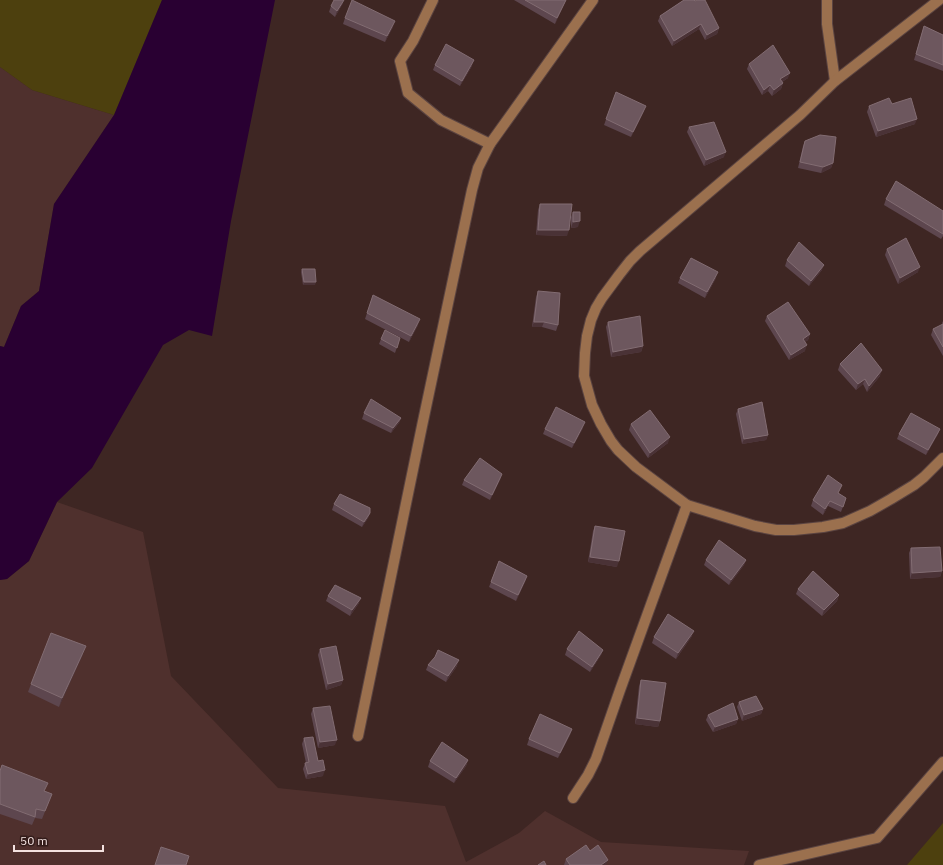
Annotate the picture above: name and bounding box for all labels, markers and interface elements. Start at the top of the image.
scale bar [14,827,103,853]
text: 50 m [20,833,48,848]

